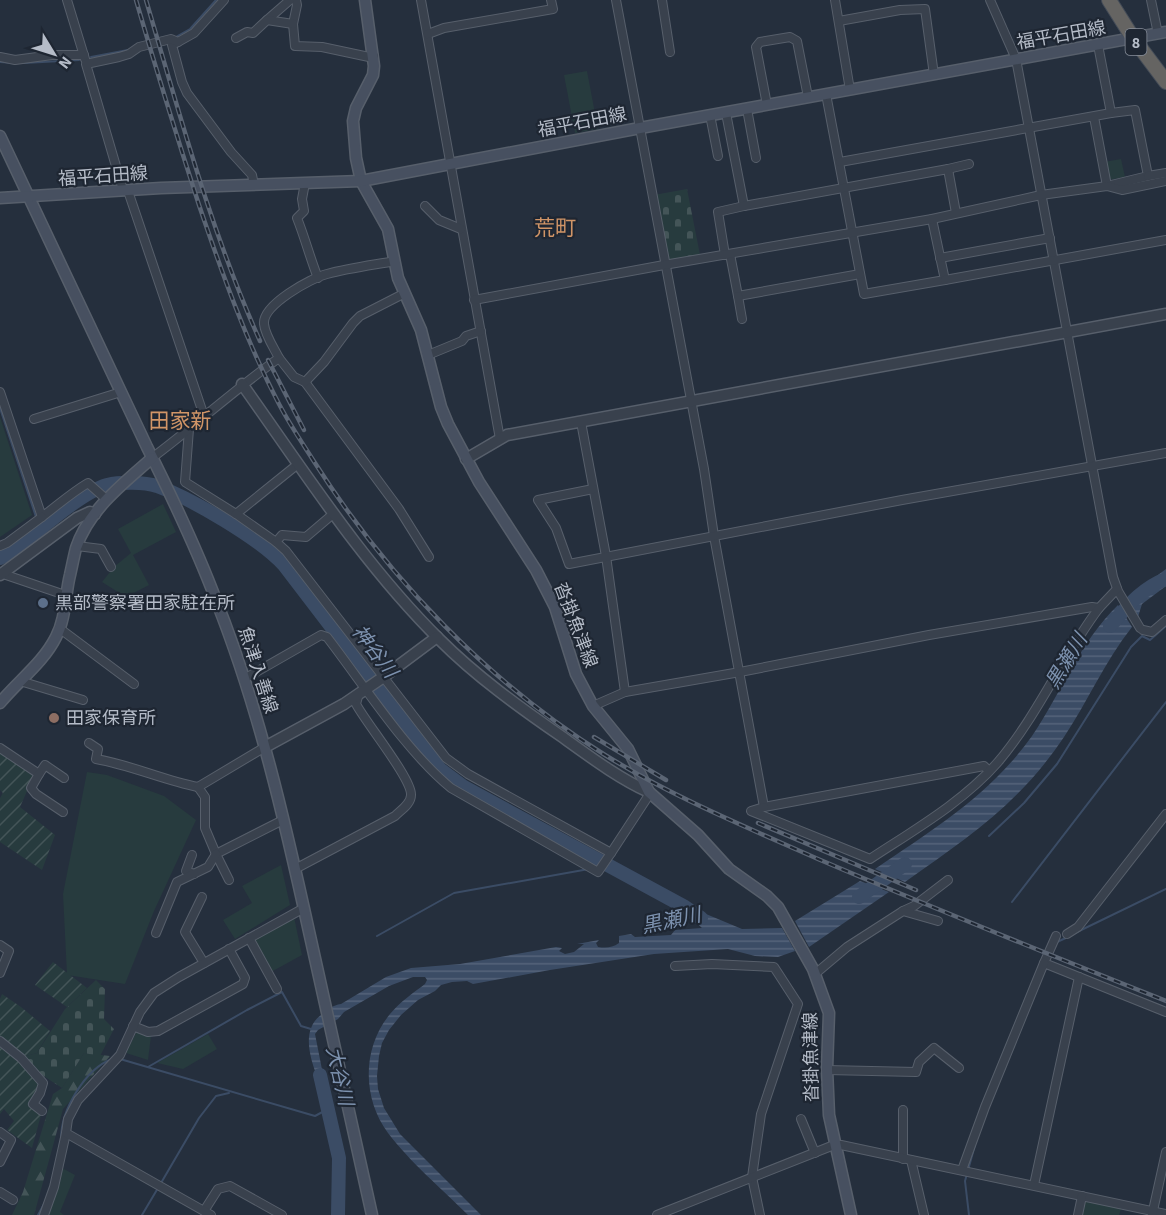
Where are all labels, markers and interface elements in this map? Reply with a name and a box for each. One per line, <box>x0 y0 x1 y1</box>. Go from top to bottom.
street label: 福平石田線 <box>1015 15 1108 56</box>
north arrow <box>24 24 84 84</box>
road number: 8 <box>1126 29 1146 55</box>
text: N <box>53 52 77 74</box>
street label: 福平石田線 <box>536 102 629 143</box>
street label: 福平石田線 <box>57 161 149 192</box>
district label: 荒町 <box>534 213 576 243</box>
district label: 田家新 <box>149 406 212 436</box>
street label: 沓掛魚津線 <box>548 579 603 672</box>
place label: 黒部警察署田家駐在所 <box>55 591 235 616</box>
marker: 黒部警察署田家駐在所 <box>36 596 50 610</box>
water label: 神谷川 <box>345 619 405 686</box>
street label: 魚津入善線 <box>232 623 283 717</box>
water label: 黒瀬川 <box>1039 627 1095 694</box>
place label: 田家保育所 <box>66 706 156 731</box>
marker: 田家保育所 <box>47 711 61 725</box>
water label: 黒瀬川 <box>639 901 705 941</box>
street label: 沓掛魚津線 <box>798 1012 825 1102</box>
water label: 大谷川 <box>319 1044 360 1111</box>

